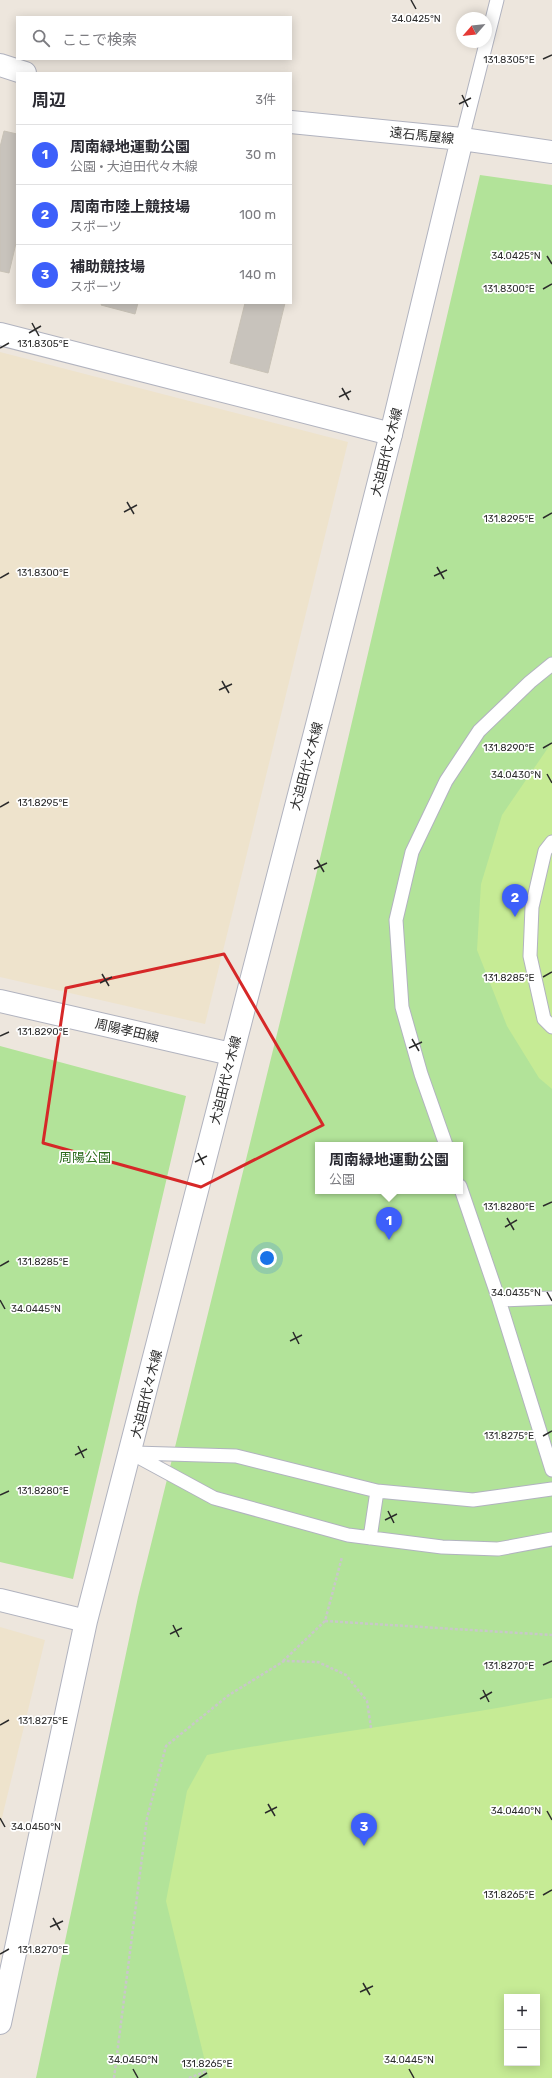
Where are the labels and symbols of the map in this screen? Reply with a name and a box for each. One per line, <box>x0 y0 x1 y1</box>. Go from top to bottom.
north arrow <box>456 12 492 48</box>
text: 34.0425°N <box>391 13 441 25</box>
text: 131.8305°E <box>483 54 535 66</box>
street label: 遠石馬屋線 <box>389 125 455 146</box>
text: 34.0425°N <box>491 250 541 262</box>
text: 131.8300°E <box>483 283 535 295</box>
text: 131.8305°E <box>17 338 69 350</box>
street label: 大迫田代々木線 <box>368 406 405 498</box>
text: 131.8295°E <box>484 513 534 525</box>
text: 131.8300°E <box>17 567 69 579</box>
street label: 大迫田代々木線 <box>287 720 326 812</box>
text: 131.8290°E <box>483 742 535 754</box>
text: 34.0430°N <box>491 769 541 781</box>
text: 131.8295°E <box>18 797 68 809</box>
pin: 2 <box>502 884 528 917</box>
text: 131.8285°E <box>483 972 535 984</box>
street label: 周陽孝田線 <box>94 1016 160 1045</box>
text: 131.8290°E <box>17 1026 69 1038</box>
street label: 大迫田代々木線 <box>207 1034 244 1126</box>
park label: 周陽公園 <box>59 1150 111 1165</box>
text: 131.8280°E <box>483 1201 535 1213</box>
pin: 1 <box>376 1207 402 1240</box>
your location <box>257 1248 277 1268</box>
text: 131.8285°E <box>17 1256 69 1268</box>
text: 34.0435°N <box>491 1287 541 1299</box>
text: 34.0445°N <box>11 1303 61 1315</box>
street label: 大迫田代々木線 <box>128 1348 165 1440</box>
text: 131.8275°E <box>484 1430 534 1442</box>
text: 131.8280°E <box>17 1485 69 1497</box>
text: 131.8270°E <box>484 1660 534 1672</box>
text: 131.8275°E <box>18 1715 68 1727</box>
text: 34.0440°N <box>491 1805 541 1817</box>
pin: 3 <box>351 1813 377 1846</box>
text: 34.0450°N <box>11 1821 61 1833</box>
text: 131.8265°E <box>484 1889 534 1901</box>
text: 131.8270°E <box>18 1944 68 1956</box>
text: 34.0450°N <box>108 2054 158 2066</box>
text: 34.0445°N <box>384 2054 434 2066</box>
text: 131.8265°E <box>182 2058 232 2070</box>

